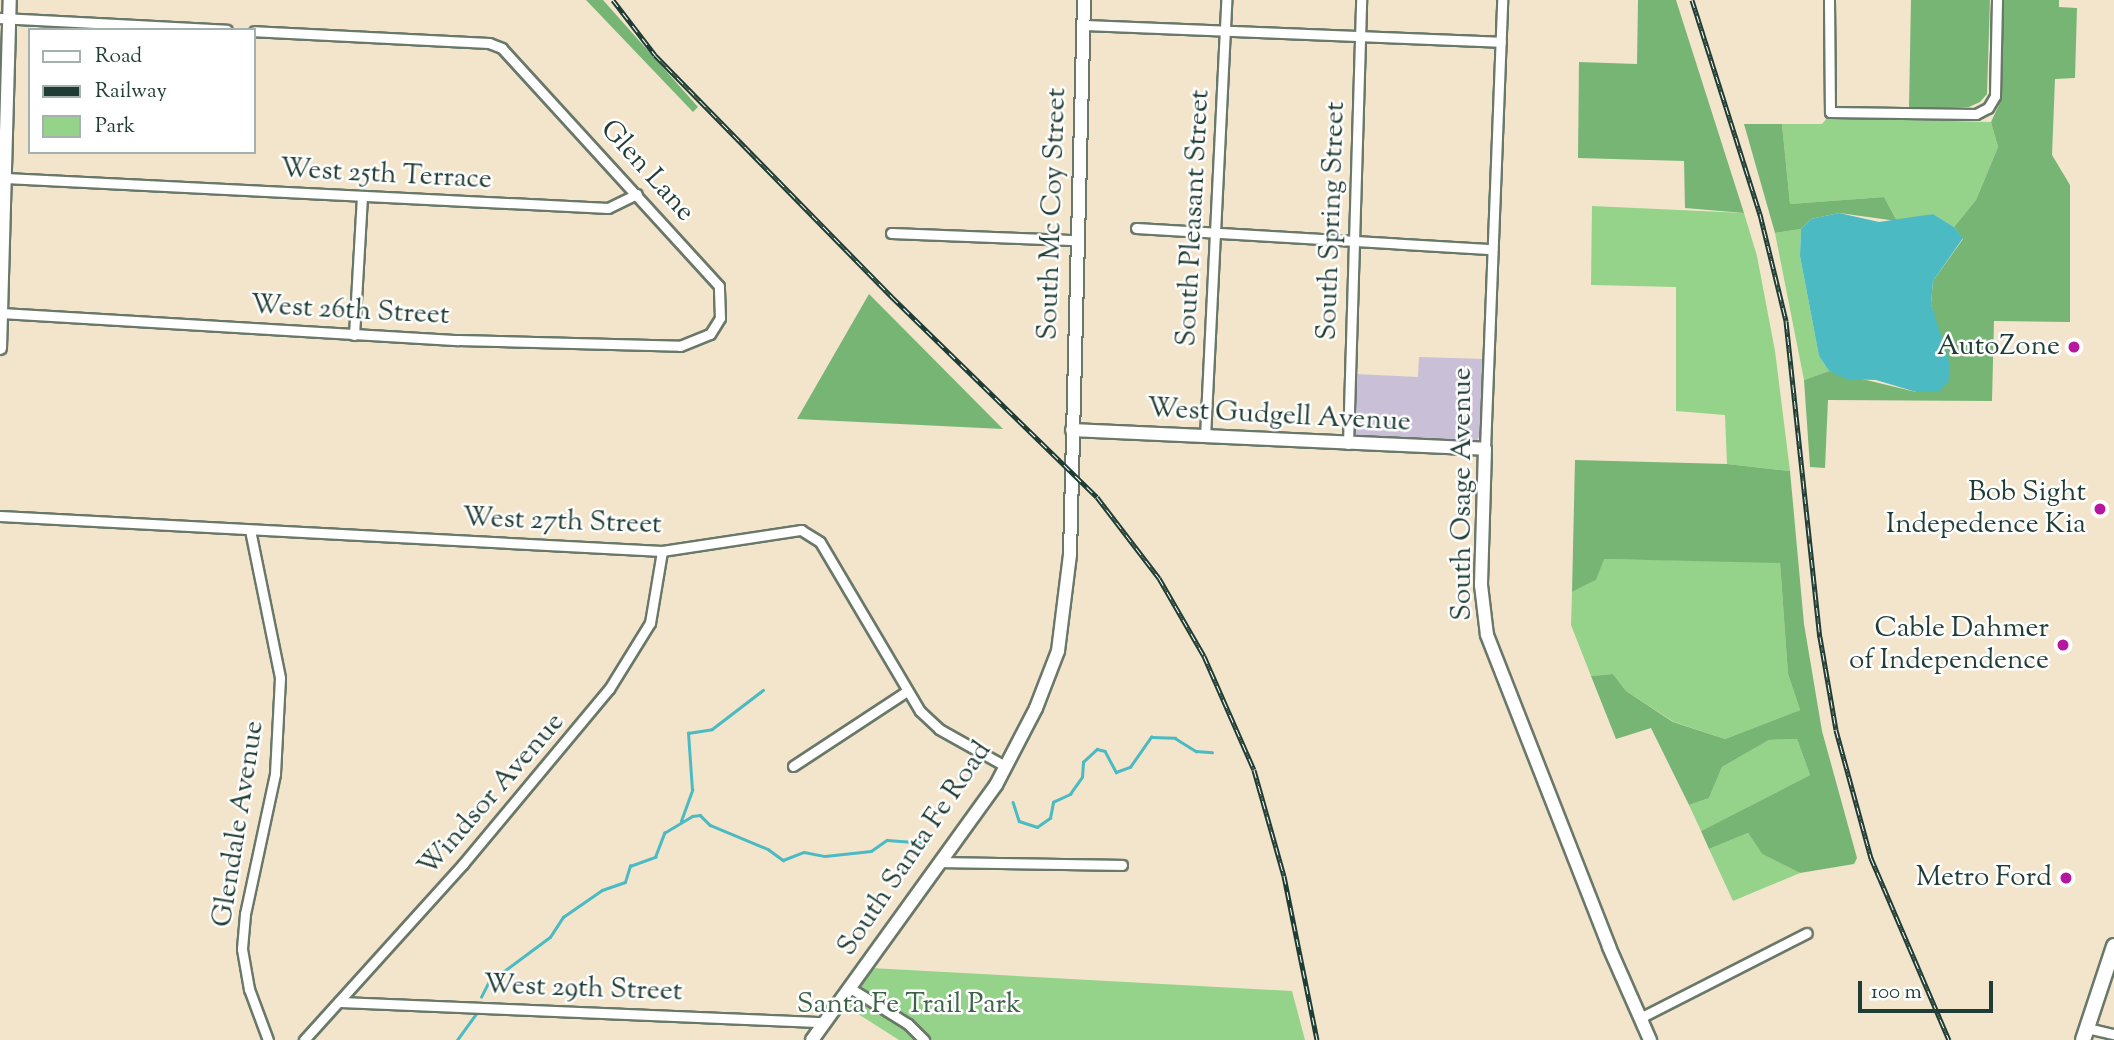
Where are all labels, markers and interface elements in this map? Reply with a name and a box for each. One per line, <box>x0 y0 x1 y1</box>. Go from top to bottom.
legend <box>28 28 256 154</box>
text: Road <box>95 42 142 72</box>
text: Railway <box>95 77 167 107</box>
street label: South Mc Coy Street <box>1032 87 1074 341</box>
street label: South Pleasant Street <box>1170 89 1218 347</box>
street label: South Spring Street <box>1311 101 1353 341</box>
text: Park <box>95 112 135 142</box>
street label: Glen Lane <box>593 113 701 229</box>
street label: West 25th Terrace <box>279 153 493 197</box>
street label: West 26th Street <box>250 289 450 333</box>
place label: AutoZone <box>1937 330 2060 364</box>
marker: AutoZone <box>2066 339 2082 355</box>
street label: South Osage Avenue <box>1446 367 1480 621</box>
street label: West Gudgell Avenue <box>1146 392 1412 440</box>
place label: Bob Sight Indepedence Kia <box>1886 476 2086 542</box>
marker: Bob Sight Indepedence Kia <box>2092 501 2108 517</box>
street label: West 27th Street <box>462 502 662 542</box>
place label: Cable Dahmer of Independence <box>1849 612 2049 678</box>
marker: Cable Dahmer of Independence <box>2055 637 2071 653</box>
street label: Windsor Avenue <box>412 706 572 884</box>
street label: Glendale Avenue <box>206 718 272 930</box>
street label: South Santa Fe Road <box>831 735 999 963</box>
place label: Metro Ford <box>1916 861 2052 895</box>
marker: Metro Ford <box>2058 870 2074 886</box>
scale bar <box>1862 967 1997 1011</box>
street label: West 29th Street <box>483 969 683 1009</box>
text: 100 m <box>1871 978 1922 1008</box>
park label: Santa Fe Trail Park <box>797 988 1021 1022</box>

